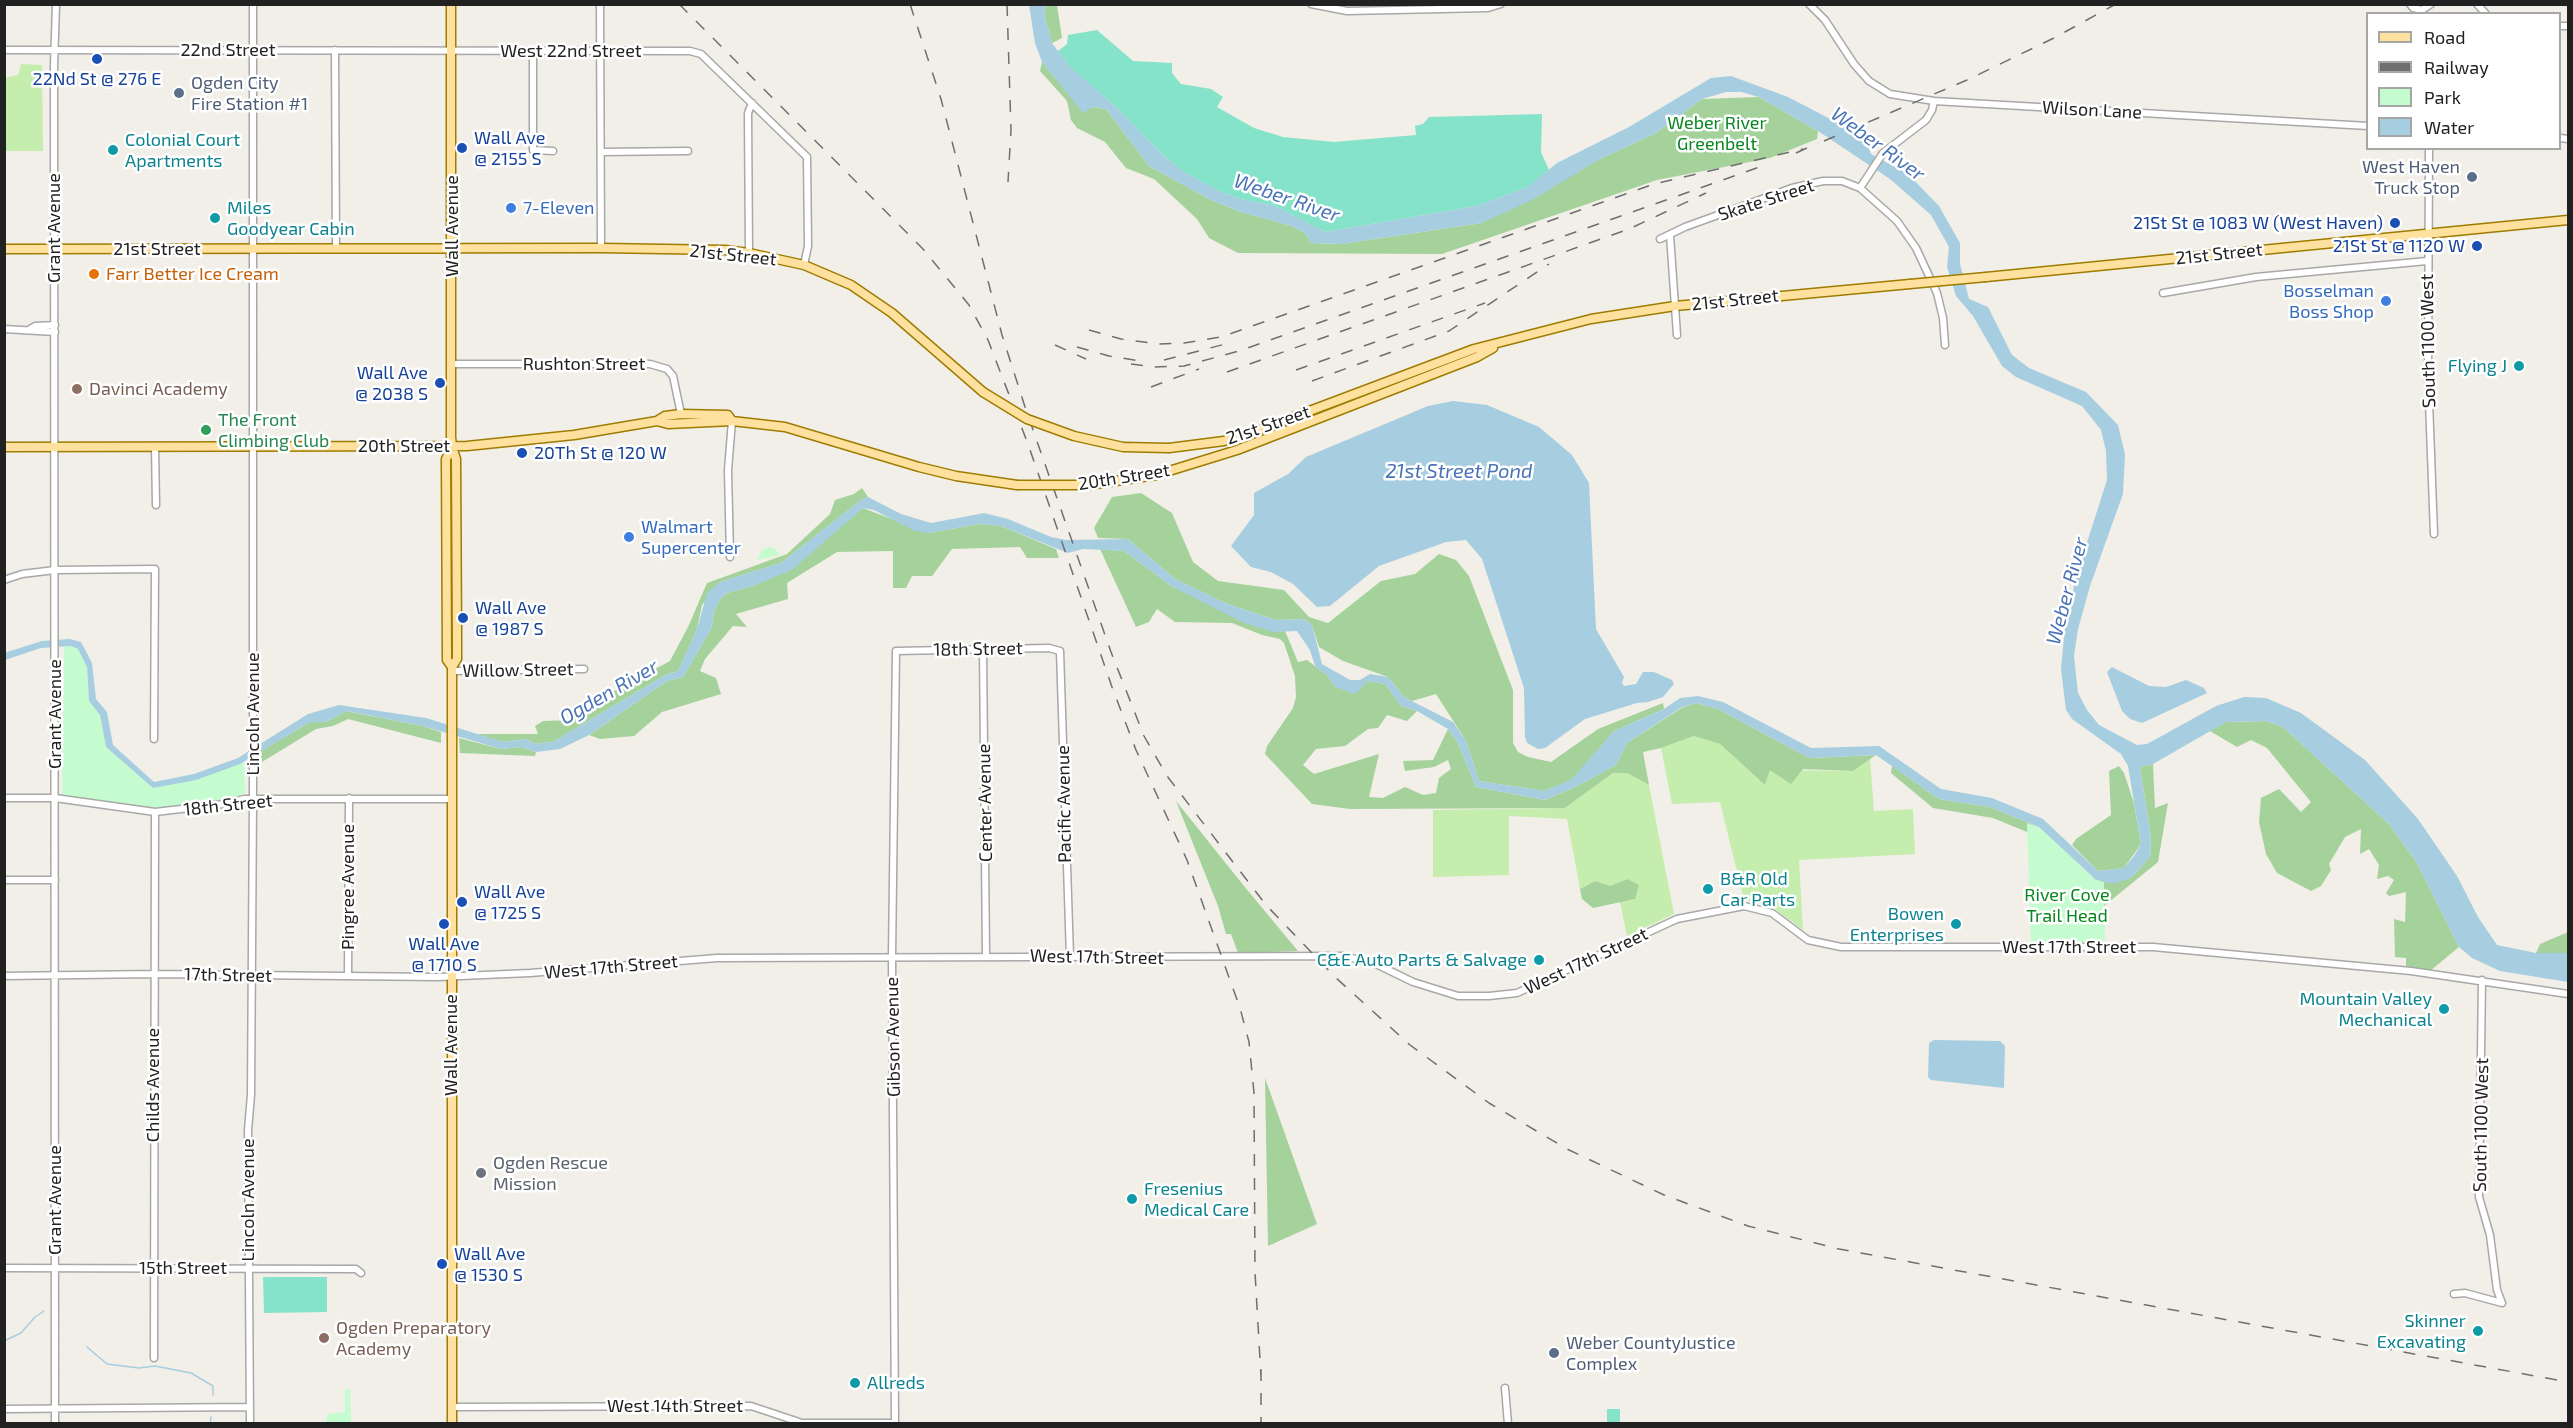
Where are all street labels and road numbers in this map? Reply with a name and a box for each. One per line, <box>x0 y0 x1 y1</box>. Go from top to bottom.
street label: 22nd Street <box>180 39 276 61</box>
street label: West 22nd Street <box>500 40 642 62</box>
street label: Wilson Lane <box>2042 97 2142 123</box>
street label: Grant Avenue <box>43 173 65 283</box>
street label: Skate Street <box>1715 174 1817 226</box>
street label: Wall Avenue <box>441 175 463 277</box>
street label: 21st Street <box>113 238 201 260</box>
street label: 21st Street <box>2174 239 2264 269</box>
street label: 21st Street <box>688 240 778 270</box>
street label: South 1100 West <box>2416 274 2440 408</box>
street label: 21st Street <box>1690 285 1780 315</box>
street label: Rushton Street <box>523 353 645 375</box>
street label: 21st Street <box>1223 401 1313 449</box>
street label: 20th Street <box>358 435 450 457</box>
street label: 20th Street <box>1077 459 1171 495</box>
street label: 18th Street <box>933 637 1023 661</box>
street label: Lincoln Avenue <box>242 652 264 776</box>
street label: Willow Street <box>462 658 574 682</box>
street label: Grant Avenue <box>44 659 66 769</box>
street label: Center Avenue <box>973 744 997 862</box>
street label: Pacific Avenue <box>1052 745 1076 863</box>
street label: 18th Street <box>182 790 274 820</box>
street label: Pingree Avenue <box>337 824 359 950</box>
street label: West 17th Street <box>1521 923 1651 999</box>
street label: West 17th Street <box>2002 936 2136 958</box>
street label: West 17th Street <box>1030 945 1164 969</box>
street label: West 17th Street <box>543 950 679 984</box>
street label: 17th Street <box>184 963 272 987</box>
street label: Gibson Avenue <box>881 977 905 1097</box>
street label: Wall Avenue <box>440 994 462 1096</box>
street label: Childs Avenue <box>142 1028 164 1142</box>
street label: South 1100 West <box>2469 1058 2493 1192</box>
street label: Lincoln Avenue <box>237 1138 259 1262</box>
street label: Grant Avenue <box>44 1145 66 1255</box>
street label: 15th Street <box>139 1257 227 1279</box>
street label: West 14th Street <box>607 1395 743 1417</box>

